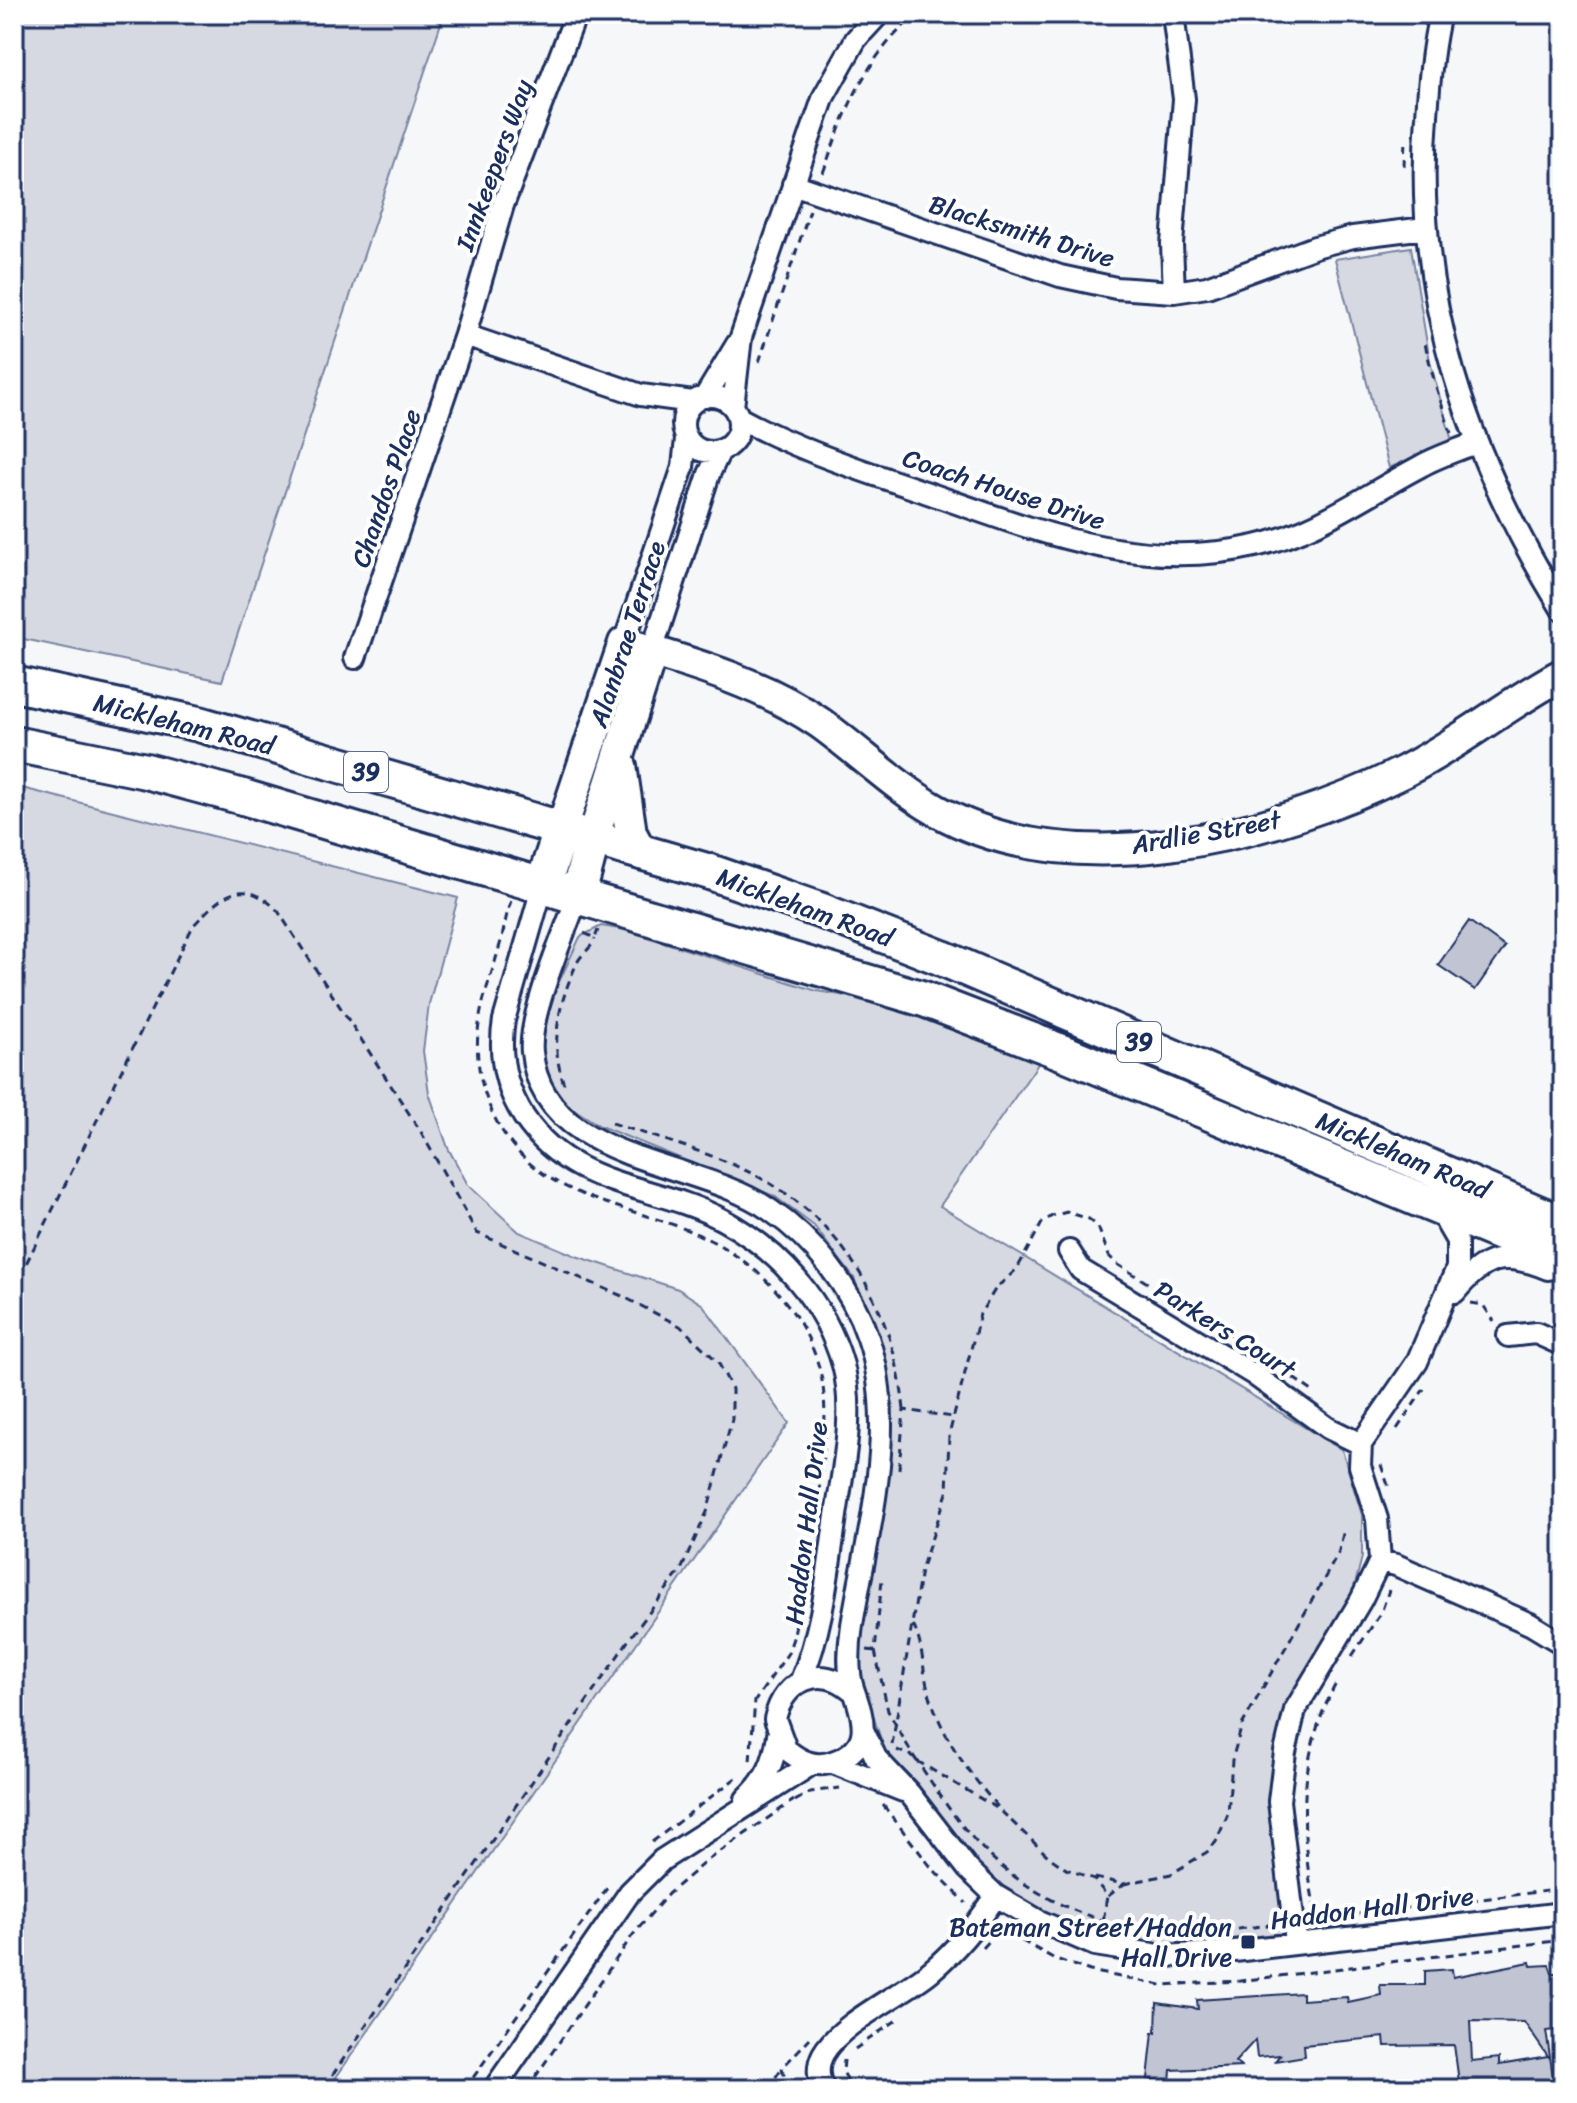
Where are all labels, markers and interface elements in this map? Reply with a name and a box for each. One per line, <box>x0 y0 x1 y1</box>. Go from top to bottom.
street label: Innkeepers Way <box>441 72 547 258</box>
street label: Blacksmith Drive <box>923 181 1121 281</box>
street label: Chandos Place <box>337 402 435 574</box>
street label: Coach House Drive <box>897 435 1111 543</box>
street label: Alanbrae Terrace <box>575 534 679 734</box>
street label: Mickleham Road <box>89 679 282 769</box>
road number: 39 <box>344 752 388 792</box>
street label: Ardlie Street <box>1127 796 1286 868</box>
street label: Mickleham Road <box>710 854 902 961</box>
road number: 39 <box>1117 1022 1161 1062</box>
street label: Mickleham Road <box>1309 1098 1499 1213</box>
street label: Parkers Court <box>1145 1267 1306 1392</box>
street label: Haddon Hall Drive <box>771 1419 841 1627</box>
street label: Haddon Hall Drive <box>1268 1873 1476 1943</box>
place label: Bateman Street/Haddon Hall Drive <box>949 1904 1232 1980</box>
marker: Bateman Street/Haddon Hall Drive <box>1239 1933 1257 1951</box>

